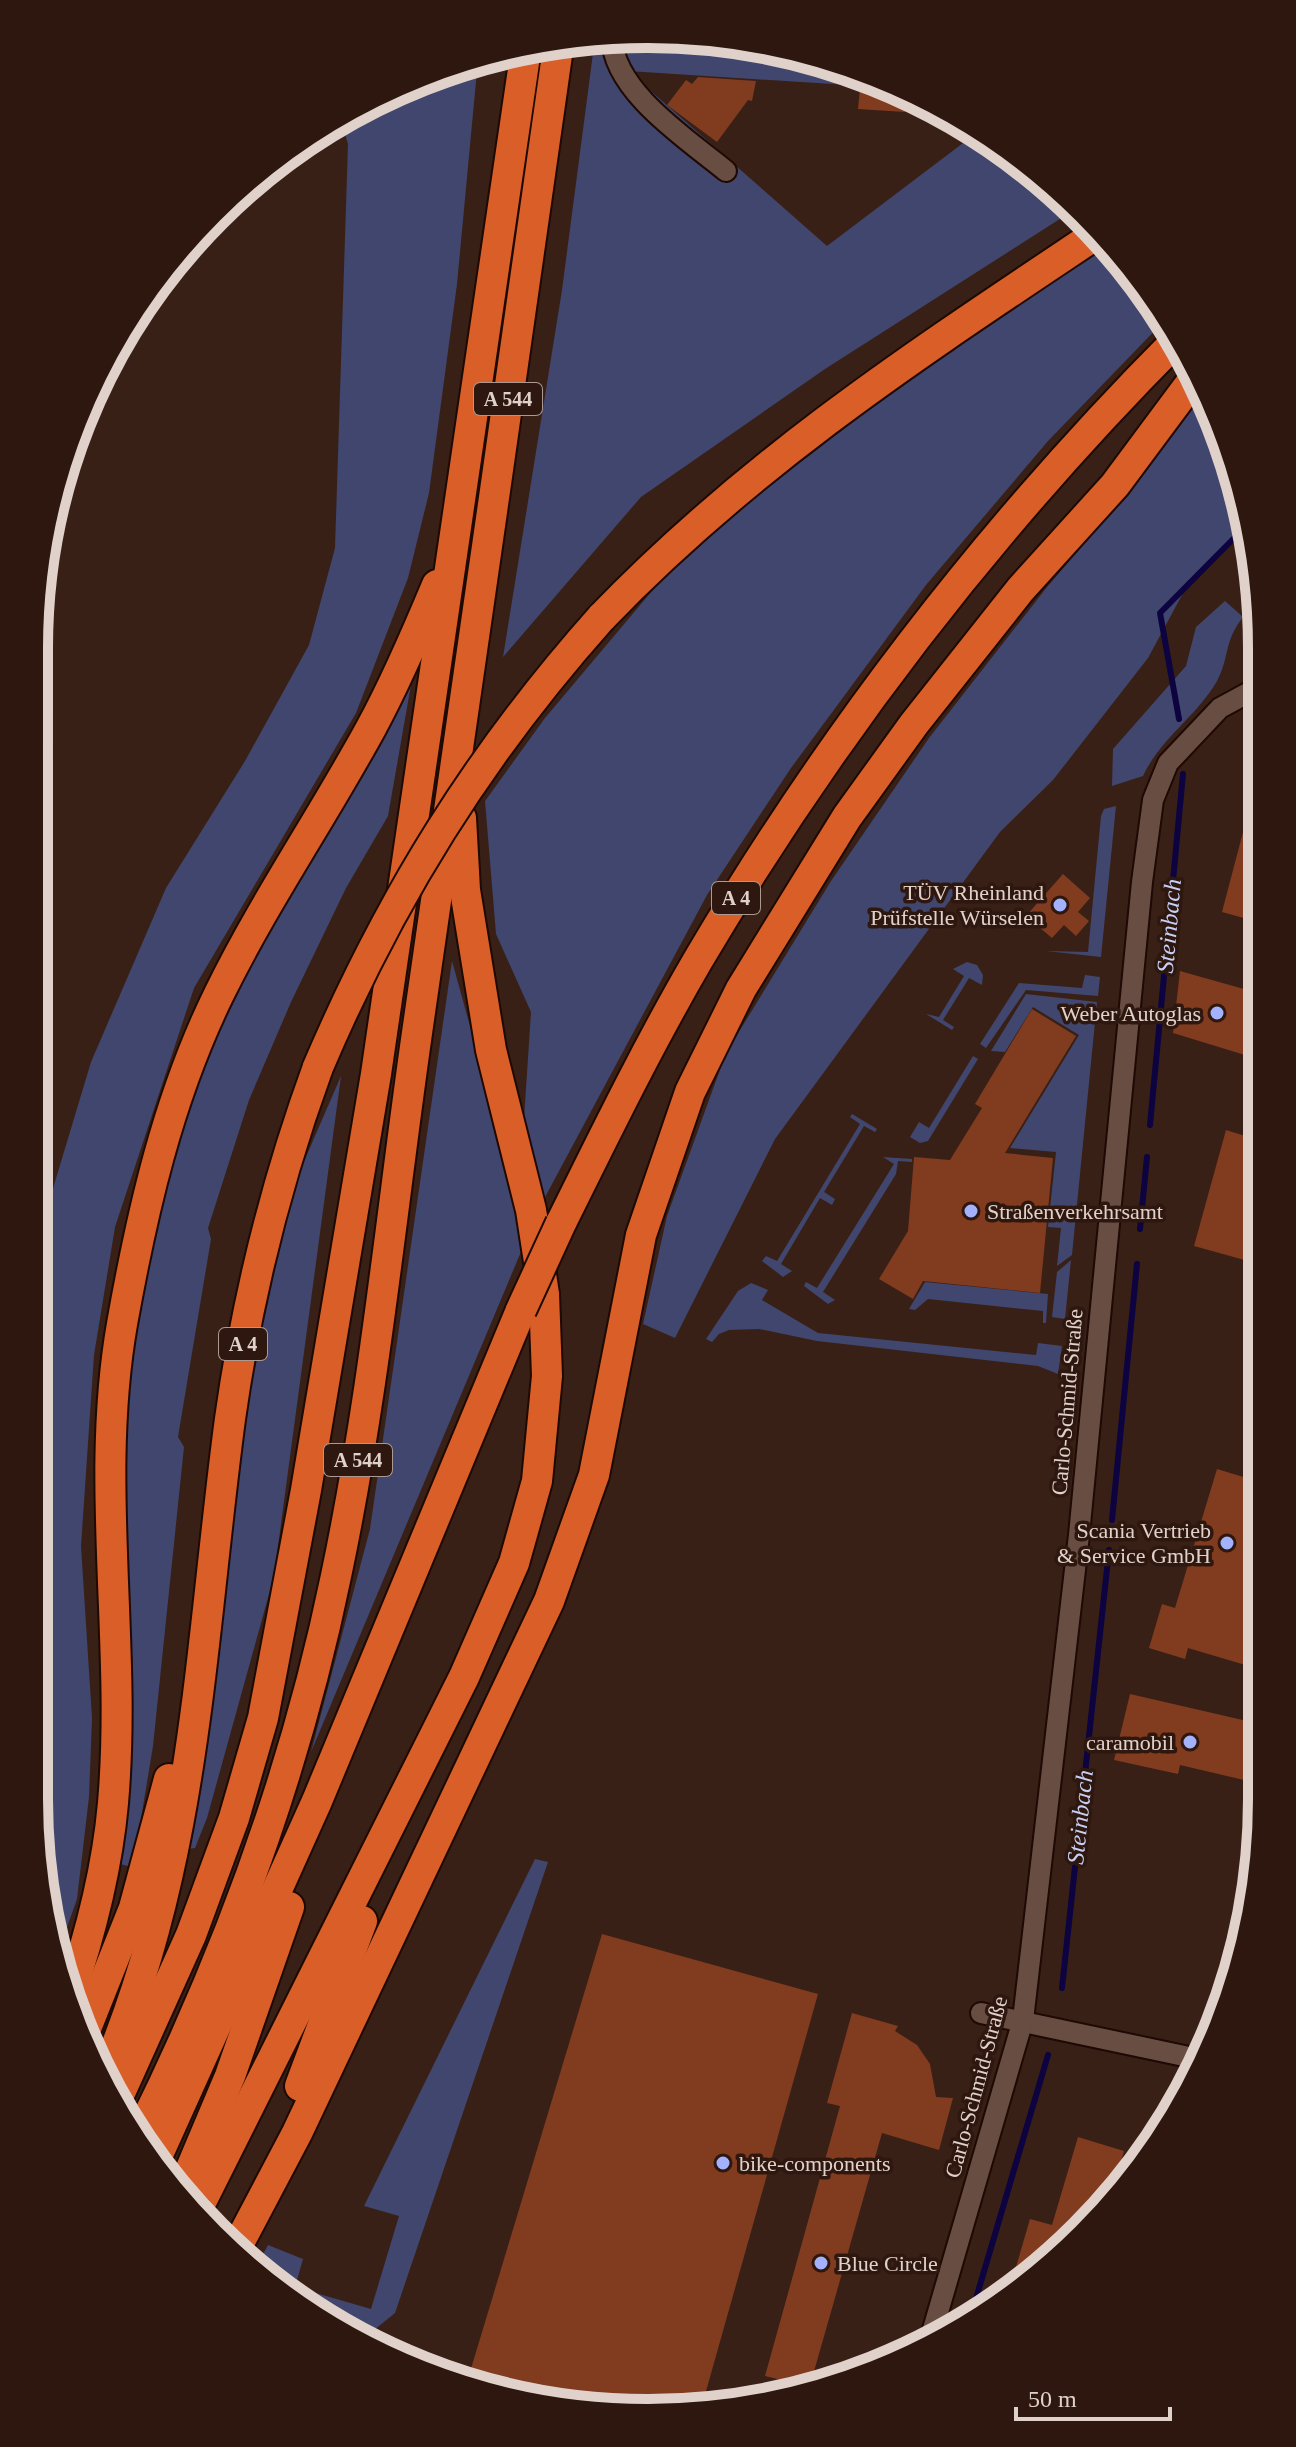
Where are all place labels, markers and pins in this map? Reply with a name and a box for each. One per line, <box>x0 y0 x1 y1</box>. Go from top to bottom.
place label: TÜV Rheinland Prüfstelle Würselen <box>870 880 1044 930</box>
marker: TÜV Rheinland Prüfstelle Würselen <box>1051 896 1069 914</box>
place label: Weber Autoglas <box>1060 1001 1201 1026</box>
marker: Weber Autoglas <box>1208 1004 1226 1022</box>
place label: Straßenverkehrsamt <box>987 1199 1163 1224</box>
marker: Straßenverkehrsamt <box>962 1202 980 1220</box>
place label: Scania Vertrieb & Service GmbH <box>1057 1518 1211 1568</box>
marker: Scania Vertrieb & Service GmbH <box>1218 1534 1236 1552</box>
place label: caramobil <box>1086 1730 1174 1755</box>
marker: caramobil <box>1181 1733 1199 1751</box>
place label: bike-components <box>739 2151 891 2176</box>
marker: bike-components <box>714 2154 732 2172</box>
place label: Blue Circle <box>837 2251 938 2276</box>
marker: Blue Circle <box>812 2254 830 2272</box>

